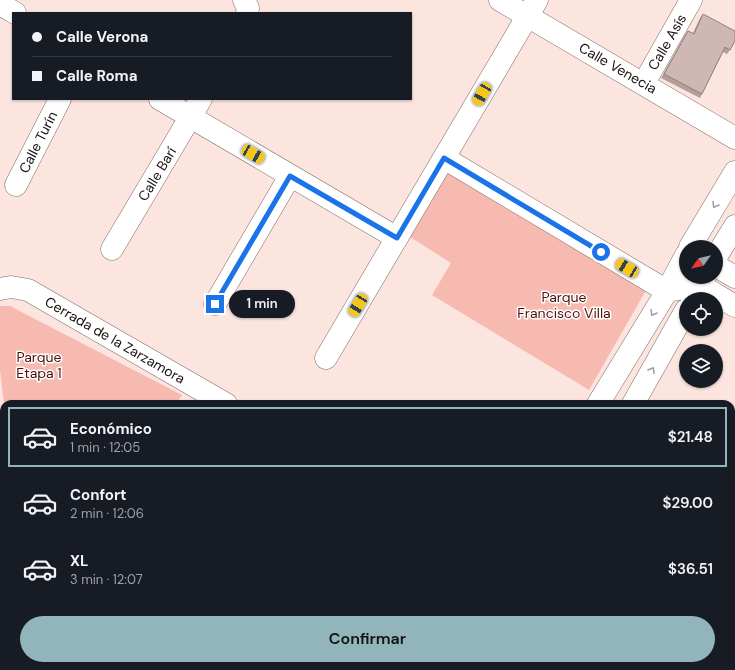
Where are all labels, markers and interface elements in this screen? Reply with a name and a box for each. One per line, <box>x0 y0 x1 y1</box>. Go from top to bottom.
street label: Calle Asís <box>644 11 690 73</box>
text: Calle Verona <box>56 27 148 47</box>
street label: Calle Venecia <box>576 38 660 98</box>
text: Calle Roma <box>56 66 138 86</box>
car <box>471 81 493 107</box>
street label: Calle Turín <box>15 108 61 176</box>
street label: Calle Barí <box>134 143 181 204</box>
car <box>240 143 266 165</box>
one-way arrow <box>712 201 720 208</box>
north arrow <box>679 240 723 284</box>
map controls <box>679 240 723 388</box>
route start <box>592 243 610 261</box>
car <box>614 257 640 279</box>
park label: Parque Francisco Villa <box>517 288 611 322</box>
callout: 1 min <box>229 290 295 318</box>
street label: Cerrada de la Zarzamora <box>42 292 188 388</box>
car <box>347 292 369 318</box>
button: locate <box>679 292 723 336</box>
route end <box>206 295 224 313</box>
text: 1 min <box>246 295 278 312</box>
one-way arrow <box>651 309 658 316</box>
button: layers <box>679 344 723 388</box>
park label: Parque Etapa 1 <box>16 348 62 382</box>
one-way arrow <box>647 367 654 374</box>
icon: car <box>22 419 58 455</box>
text: Económico <box>70 419 152 439</box>
text: $21.48 <box>668 427 713 447</box>
text: 1 min · 12:05 <box>70 439 140 456</box>
icon: car <box>22 485 58 521</box>
text: Confort <box>70 485 127 505</box>
text: $29.00 <box>663 493 713 513</box>
text: 2 min · 12:06 <box>70 505 144 522</box>
icon: car <box>22 551 58 587</box>
text: XL <box>70 551 88 571</box>
text: $36.51 <box>668 559 713 579</box>
text: 3 min · 12:07 <box>70 571 143 588</box>
button: Confirmar <box>20 616 715 662</box>

